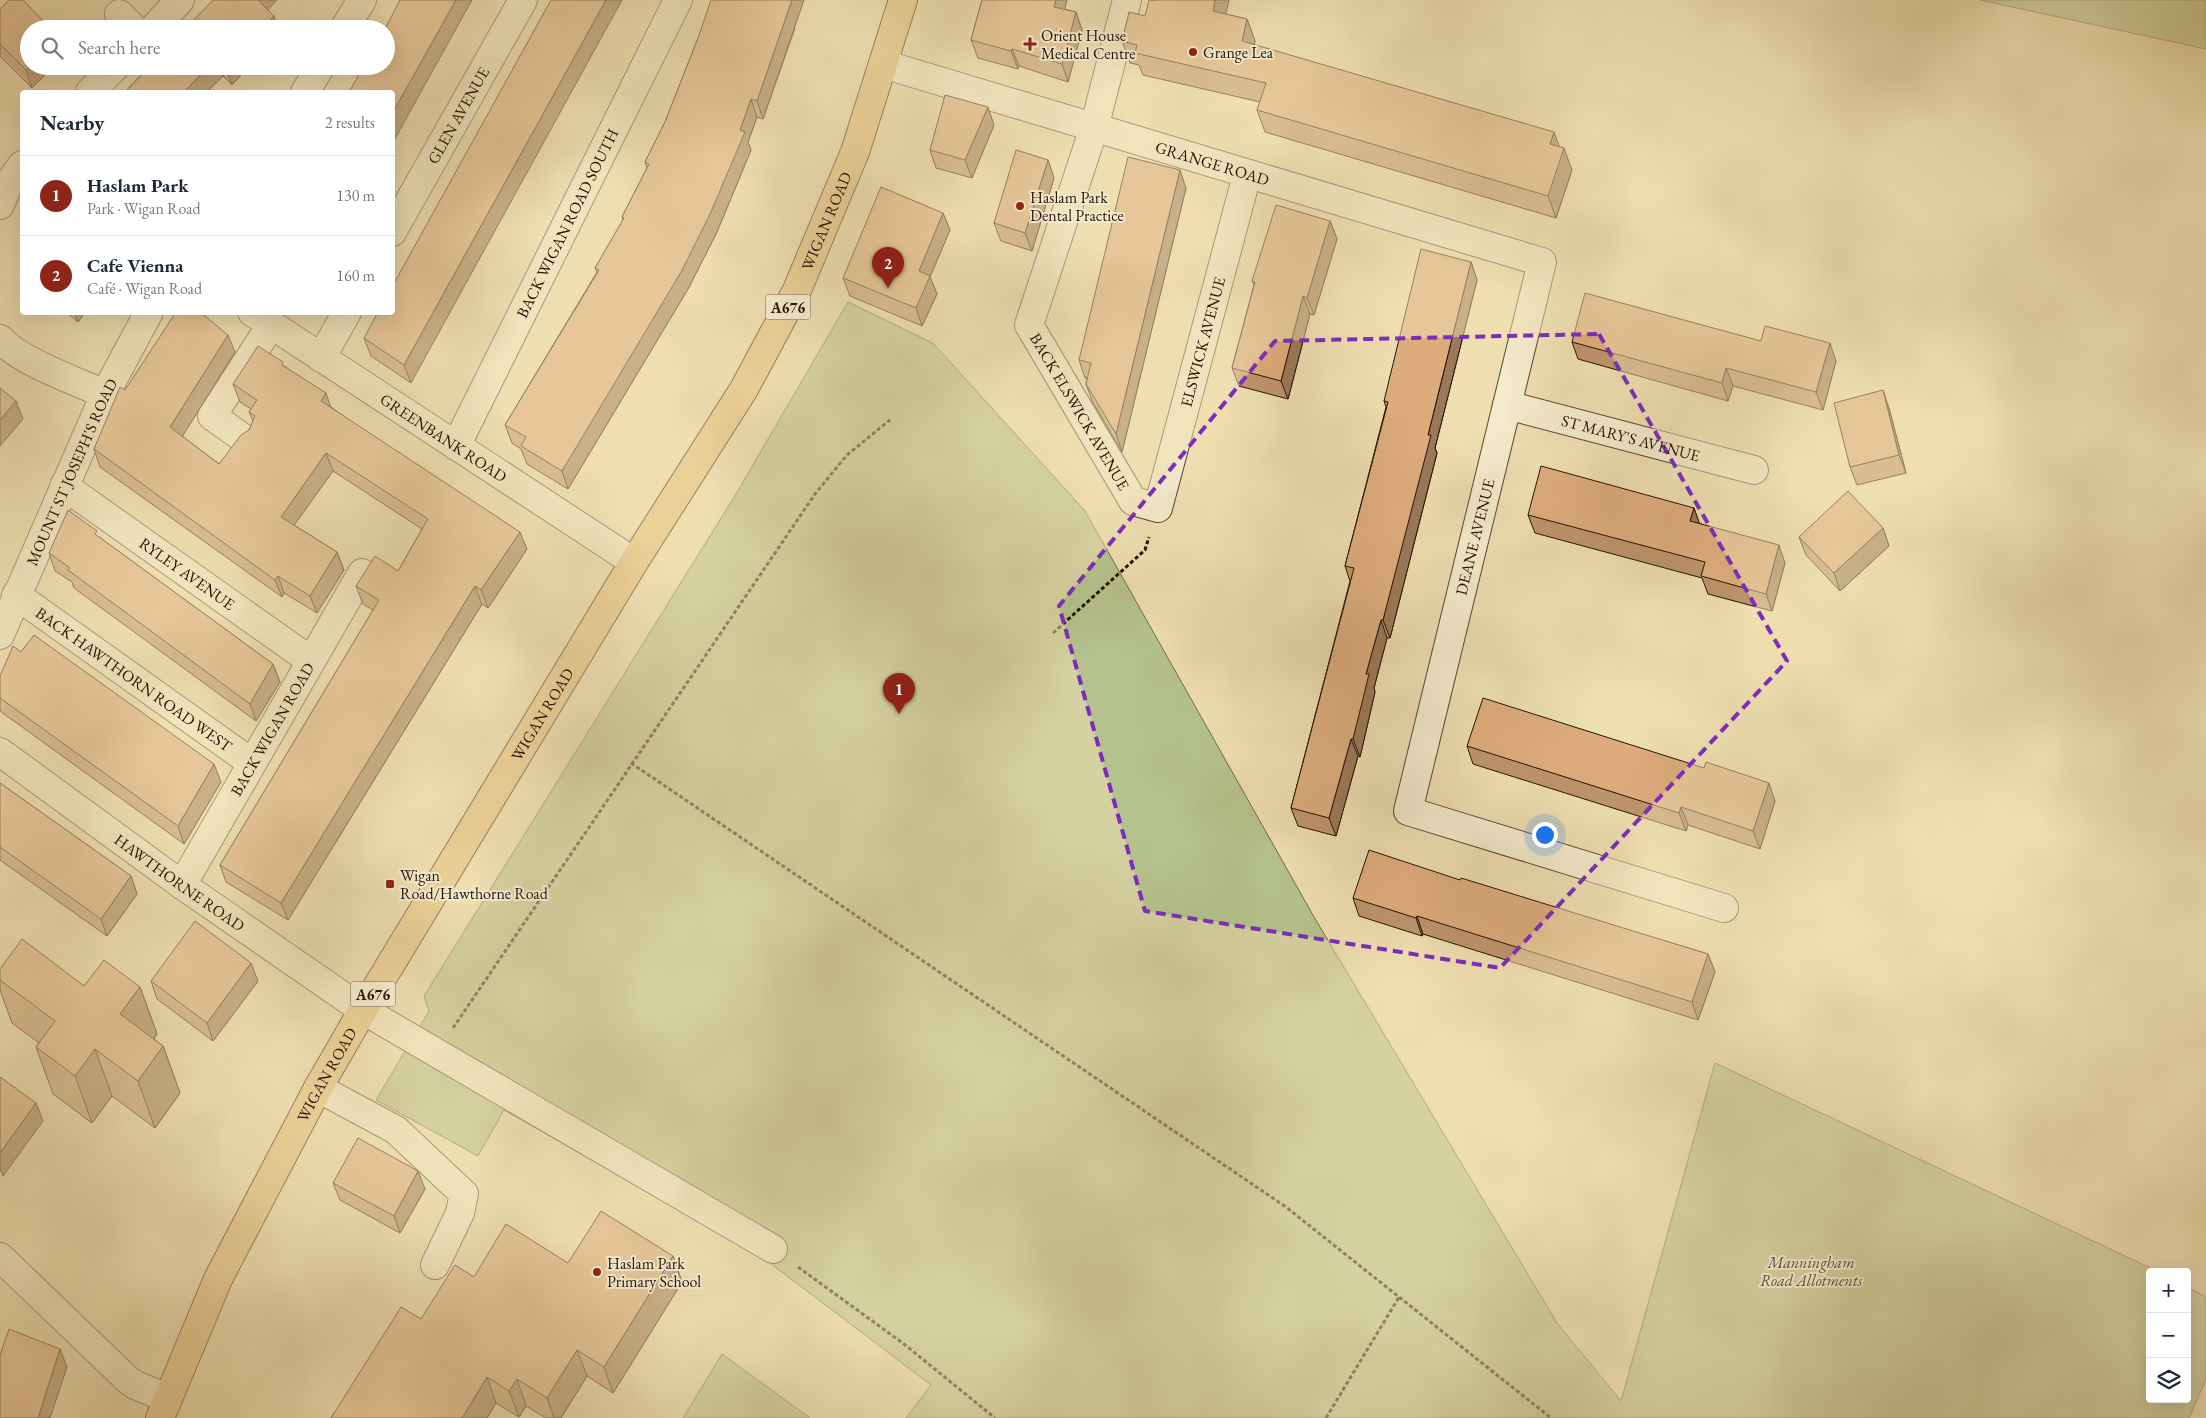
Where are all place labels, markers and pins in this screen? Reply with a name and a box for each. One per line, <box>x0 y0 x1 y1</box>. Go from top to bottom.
place label: Orient House Medical Centre <box>1041 25 1136 64</box>
marker: Orient House Medical Centre <box>1023 37 1037 51</box>
place label: Grange Lea <box>1203 42 1274 63</box>
marker: Grange Lea <box>1187 46 1199 58</box>
place label: Haslam Park Dental Practice <box>1030 187 1124 226</box>
marker: Haslam Park Dental Practice <box>1014 200 1026 212</box>
pin: 2 <box>872 247 904 288</box>
pin: 1 <box>883 673 915 714</box>
place label: Wigan Road/Hawthorne Road <box>400 865 549 904</box>
marker: Wigan Road/Hawthorne Road <box>384 878 396 890</box>
place label: Haslam Park Primary School <box>607 1253 701 1292</box>
marker: Haslam Park Primary School <box>591 1266 603 1278</box>

